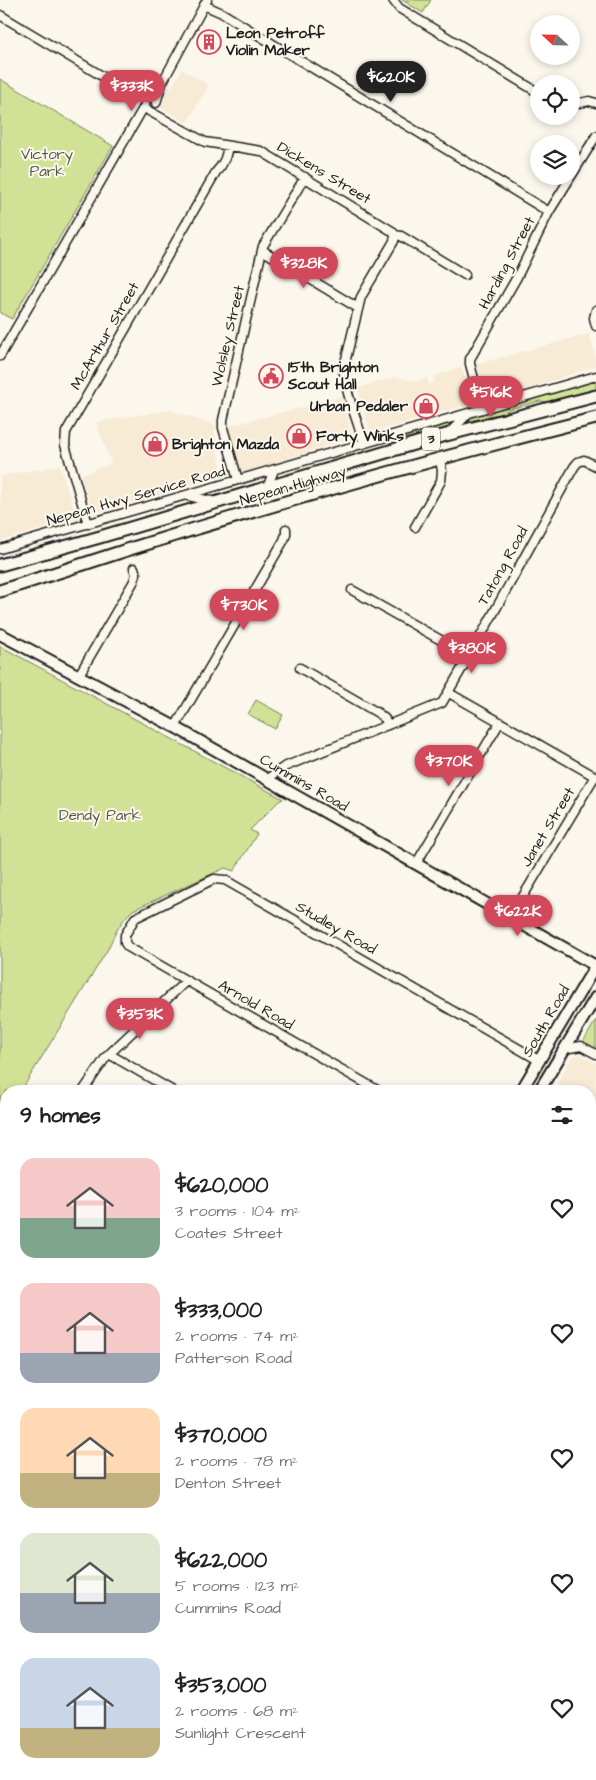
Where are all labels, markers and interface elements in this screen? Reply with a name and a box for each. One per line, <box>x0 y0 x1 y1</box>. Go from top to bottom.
north arrow <box>530 15 580 65</box>
map controls <box>530 15 580 185</box>
place label: Leon Petroff Violin Maker <box>225 23 326 61</box>
building icon: Leon Petroff Violin Maker <box>196 29 222 55</box>
pin: $620K <box>356 61 426 103</box>
text: $620K <box>367 66 415 88</box>
pin: $333K <box>97 70 167 112</box>
text: $333K <box>110 75 154 97</box>
button: locate <box>530 75 580 125</box>
button: layers <box>530 135 580 185</box>
street label: Dickens Street <box>273 137 375 209</box>
park label: Victory Park <box>21 144 73 182</box>
street label: Harding Street <box>474 213 541 314</box>
pin: $328K <box>269 246 339 289</box>
text: $328K <box>281 252 327 274</box>
street label: McArthur Street <box>66 278 144 394</box>
street label: Wolsley Street <box>206 283 251 389</box>
place label: 15th Brighton Scout Hall <box>287 357 379 395</box>
public building icon: 15th Brighton Scout Hall <box>258 363 284 389</box>
pin: $516K <box>456 376 526 418</box>
text: $516K <box>470 381 512 403</box>
shop icon: Urban Pedaler <box>413 393 439 419</box>
place label: Urban Pedaler <box>310 396 409 417</box>
shop icon: Forty Winks <box>286 423 312 449</box>
place label: Forty Winks <box>316 426 404 448</box>
road number: 3 <box>422 428 440 450</box>
shop icon: Brighton Mazda <box>142 431 168 457</box>
place label: Brighton Mazda <box>172 434 280 457</box>
street label: Nepean Hwy Service Road <box>44 460 228 533</box>
street label: Nepean Highway <box>237 461 349 512</box>
street label: Tatong Road <box>473 523 534 610</box>
pin: $730K <box>209 588 279 631</box>
text: $730K <box>221 594 267 616</box>
pin: $380K <box>437 632 507 674</box>
text: $380K <box>448 637 496 659</box>
pin: $370K <box>414 744 484 787</box>
street label: Cummins Road <box>256 749 353 817</box>
text: $370K <box>426 750 472 772</box>
street label: Janet Street <box>516 783 580 871</box>
park label: Dendy Park <box>59 805 141 827</box>
pin: $622K <box>483 894 553 937</box>
street label: Studley Road <box>291 896 381 961</box>
text: $622K <box>495 900 541 922</box>
street label: Arnold Road <box>214 975 298 1035</box>
street label: South Road <box>517 981 575 1061</box>
pin: $353K <box>105 998 175 1040</box>
text: $353K <box>117 1003 163 1025</box>
text: 9 homes <box>20 1101 101 1130</box>
icon: filters <box>548 1101 576 1129</box>
text: $620,000 <box>175 1171 269 1200</box>
icon: home <box>60 1178 120 1238</box>
icon: heart <box>548 1194 576 1222</box>
text: 3 rooms · 104 m² <box>175 1200 300 1222</box>
text: Coates Street <box>175 1222 282 1244</box>
text: $333,000 <box>175 1296 262 1325</box>
icon: home <box>60 1303 120 1363</box>
icon: heart <box>548 1319 576 1347</box>
text: 2 rooms · 74 m² <box>175 1325 299 1347</box>
text: Patterson Road <box>175 1347 292 1369</box>
text: $370,000 <box>175 1421 267 1450</box>
icon: home <box>60 1428 120 1488</box>
icon: heart <box>548 1444 576 1472</box>
text: 2 rooms · 78 m² <box>175 1450 298 1472</box>
text: Denton Street <box>175 1472 281 1494</box>
text: $622,000 <box>175 1546 267 1575</box>
icon: home <box>60 1553 120 1613</box>
icon: heart <box>548 1569 576 1597</box>
text: 5 rooms · 123 m² <box>175 1575 299 1597</box>
text: Cummins Road <box>175 1597 281 1619</box>
text: $353,000 <box>175 1671 266 1700</box>
icon: home <box>60 1678 120 1738</box>
icon: heart <box>548 1694 576 1722</box>
text: 2 rooms · 68 m² <box>175 1700 298 1722</box>
text: Sunlight Crescent <box>175 1722 305 1744</box>

